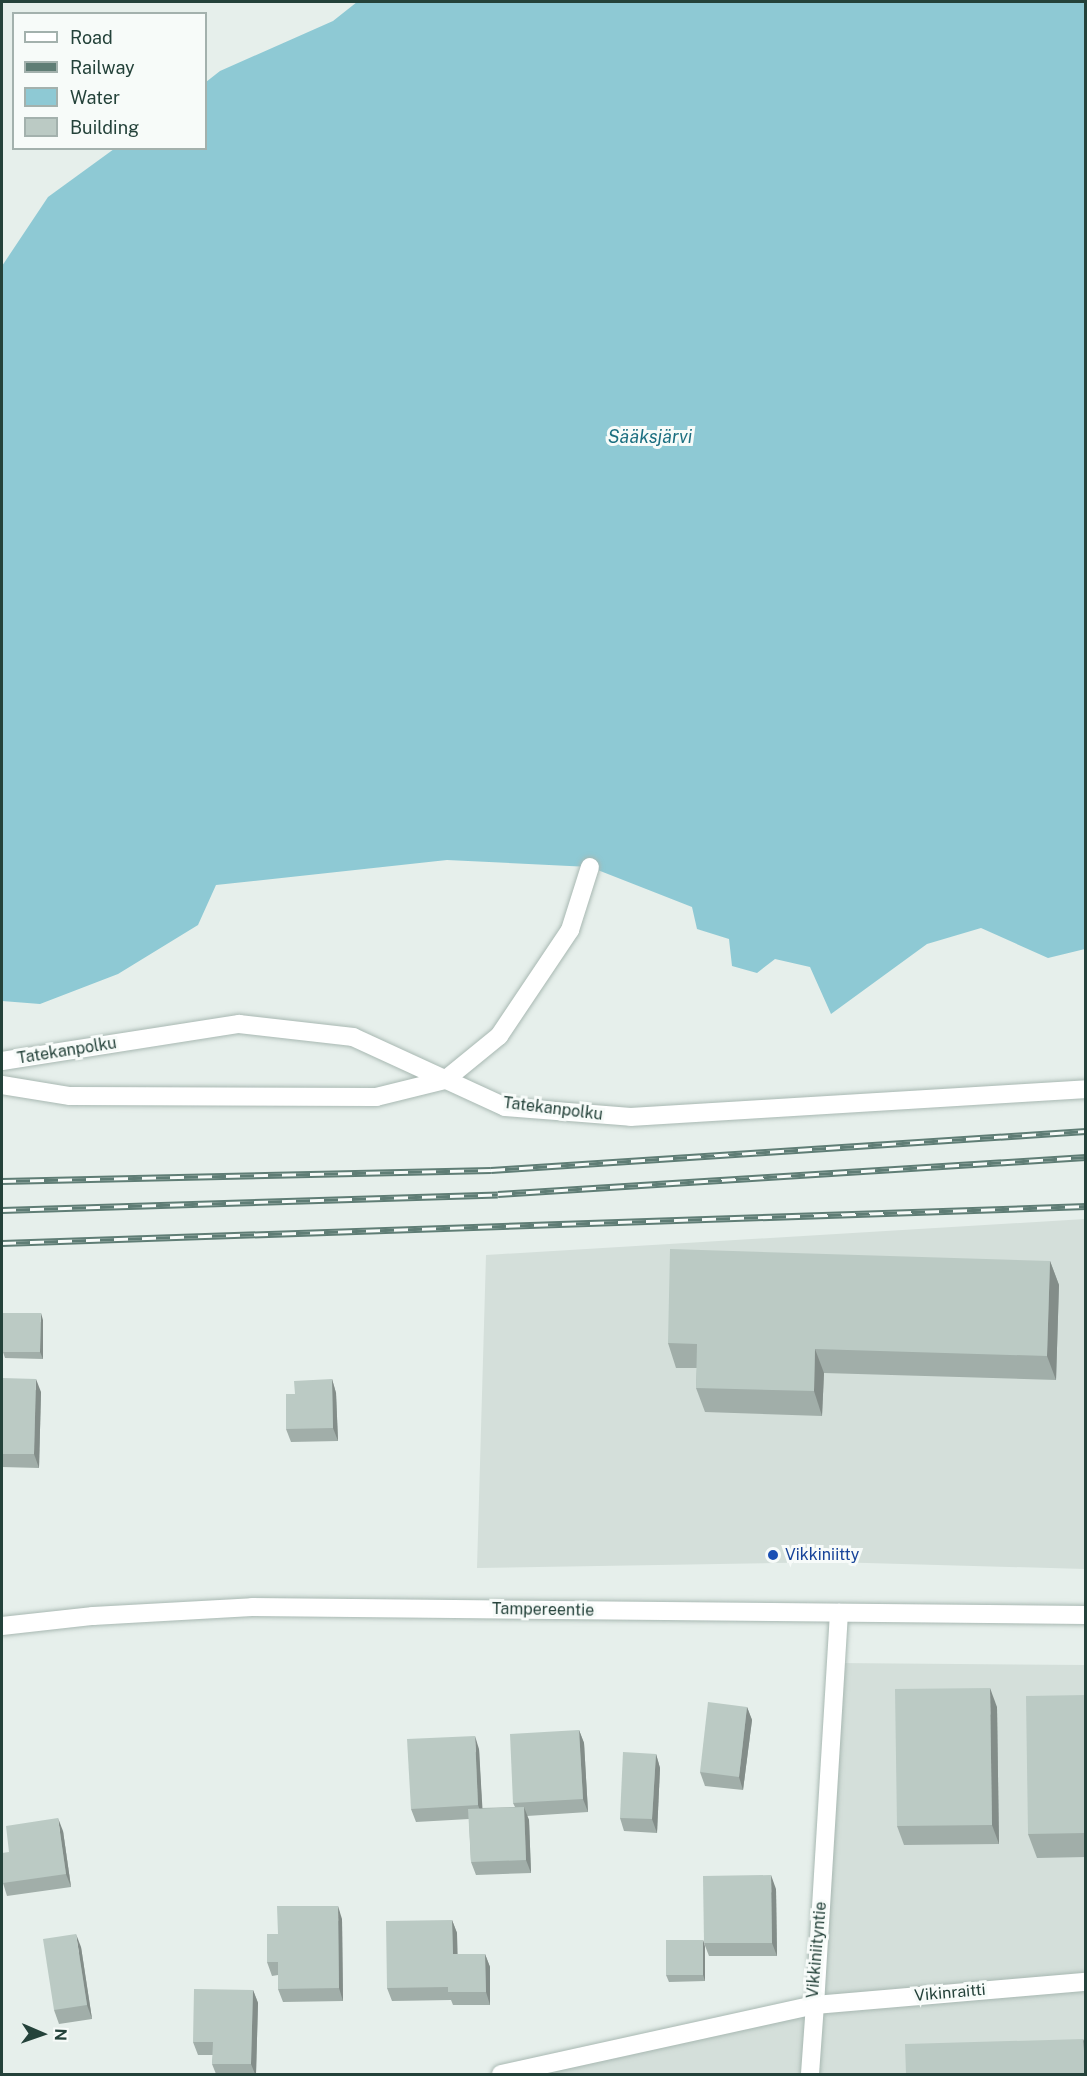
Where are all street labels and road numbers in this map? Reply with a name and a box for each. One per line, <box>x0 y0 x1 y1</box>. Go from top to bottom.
street label: Tatekanpolku <box>16 1034 118 1068</box>
street label: Tatekanpolku <box>502 1093 604 1125</box>
street label: Tampereentie <box>492 1600 594 1620</box>
street label: Vikkiniityntie <box>803 1901 831 1999</box>
street label: Vikinraitti <box>914 1980 986 2006</box>

